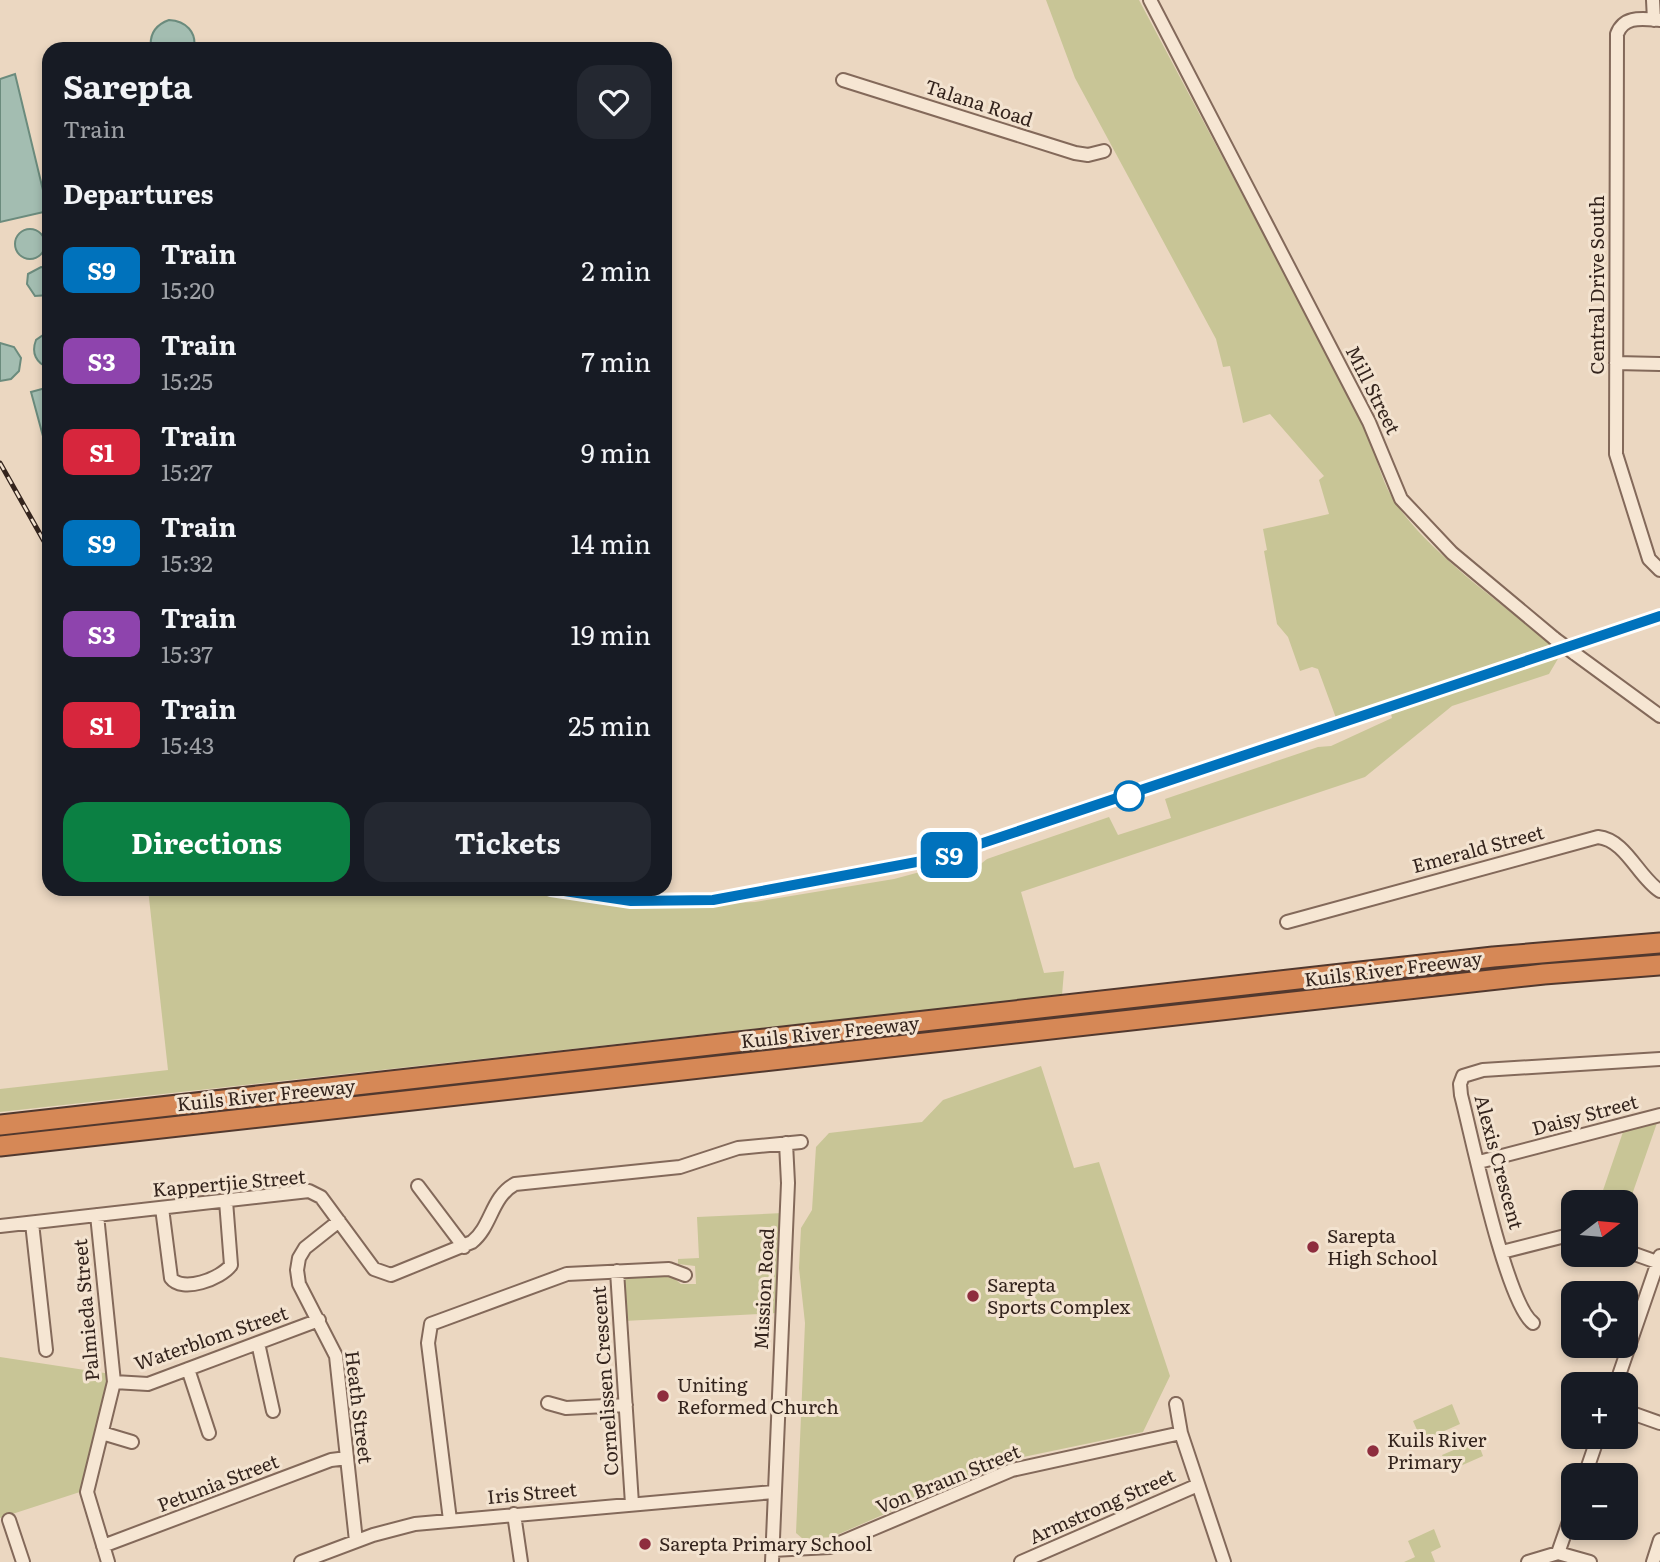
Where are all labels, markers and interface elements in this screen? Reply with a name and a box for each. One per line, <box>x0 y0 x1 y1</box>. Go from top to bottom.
text: Sarepta <box>63 60 192 109</box>
button: heart <box>577 65 651 139</box>
street label: Talana Road <box>922 71 1037 133</box>
text: Train <box>63 111 126 145</box>
text: Departures <box>63 173 214 212</box>
street label: Central Drive South <box>1582 195 1610 375</box>
text: Train <box>161 233 237 272</box>
text: 2 min <box>582 250 651 289</box>
text: S9 <box>87 252 116 287</box>
text: 15:20 <box>161 272 214 306</box>
text: Train <box>161 324 237 363</box>
street label: Mill Street <box>1340 340 1408 439</box>
text: 7 min <box>582 341 651 380</box>
text: S3 <box>87 343 116 378</box>
text: 15:25 <box>161 363 213 397</box>
text: Train <box>161 415 237 454</box>
text: 9 min <box>581 432 651 471</box>
text: S1 <box>89 434 114 469</box>
text: 15:27 <box>161 454 213 488</box>
text: Train <box>161 506 237 545</box>
text: 14 min <box>571 523 651 562</box>
text: S9 <box>87 525 116 560</box>
text: 15:32 <box>161 545 213 579</box>
text: Train <box>161 597 237 636</box>
text: 19 min <box>571 614 651 653</box>
text: S3 <box>87 616 116 651</box>
text: 15:37 <box>161 636 213 670</box>
text: Train <box>161 688 237 727</box>
text: 25 min <box>568 705 651 744</box>
text: S1 <box>89 707 114 742</box>
text: 15:43 <box>161 727 214 761</box>
unlabelled marker <box>1114 781 1144 811</box>
button: Directions <box>63 802 350 882</box>
button: Tickets <box>364 802 651 882</box>
street label: Emerald Street <box>1409 817 1547 879</box>
line badge: S9 <box>918 832 981 878</box>
text: S9 <box>935 837 963 872</box>
street label: Kuils River Freeway <box>1302 943 1484 993</box>
street label: Kuils River Freeway <box>739 1008 921 1054</box>
street label: Kuils River Freeway <box>175 1071 357 1117</box>
street label: Daisy Street <box>1529 1086 1641 1142</box>
street label: Alexis Crescent <box>1469 1091 1531 1233</box>
street label: Kappertjie Street <box>151 1161 307 1203</box>
north arrow <box>1561 1190 1638 1267</box>
map controls <box>1561 1190 1638 1540</box>
place label: Sarepta High School <box>1327 1221 1438 1271</box>
street label: Mission Road <box>746 1227 780 1351</box>
street label: Palmieda Street <box>65 1238 105 1382</box>
marker: Sarepta High School <box>1305 1239 1321 1255</box>
place label: Sarepta Sports Complex <box>987 1270 1131 1320</box>
button: locate <box>1561 1281 1638 1358</box>
street label: Cornelissen Crescent <box>583 1285 625 1477</box>
marker: Sarepta Sports Complex <box>965 1288 981 1304</box>
street label: Waterblom Street <box>130 1298 292 1376</box>
street label: Heath Street <box>339 1349 381 1465</box>
place label: Uniting Reformed Church <box>677 1370 839 1420</box>
button: + <box>1561 1372 1638 1449</box>
marker: Uniting Reformed Church <box>655 1388 671 1404</box>
place label: Kuils River Primary <box>1387 1425 1487 1475</box>
street label: Von Braun Street <box>871 1436 1024 1520</box>
marker: Kuils River Primary <box>1365 1443 1381 1459</box>
street label: Petunia Street <box>153 1446 283 1518</box>
street label: Armstrong Street <box>1024 1460 1180 1550</box>
button: − <box>1561 1463 1638 1540</box>
street label: Iris Street <box>486 1474 578 1510</box>
place label: Sarepta Primary School <box>659 1529 872 1557</box>
marker: Sarepta Primary School <box>637 1536 653 1552</box>

